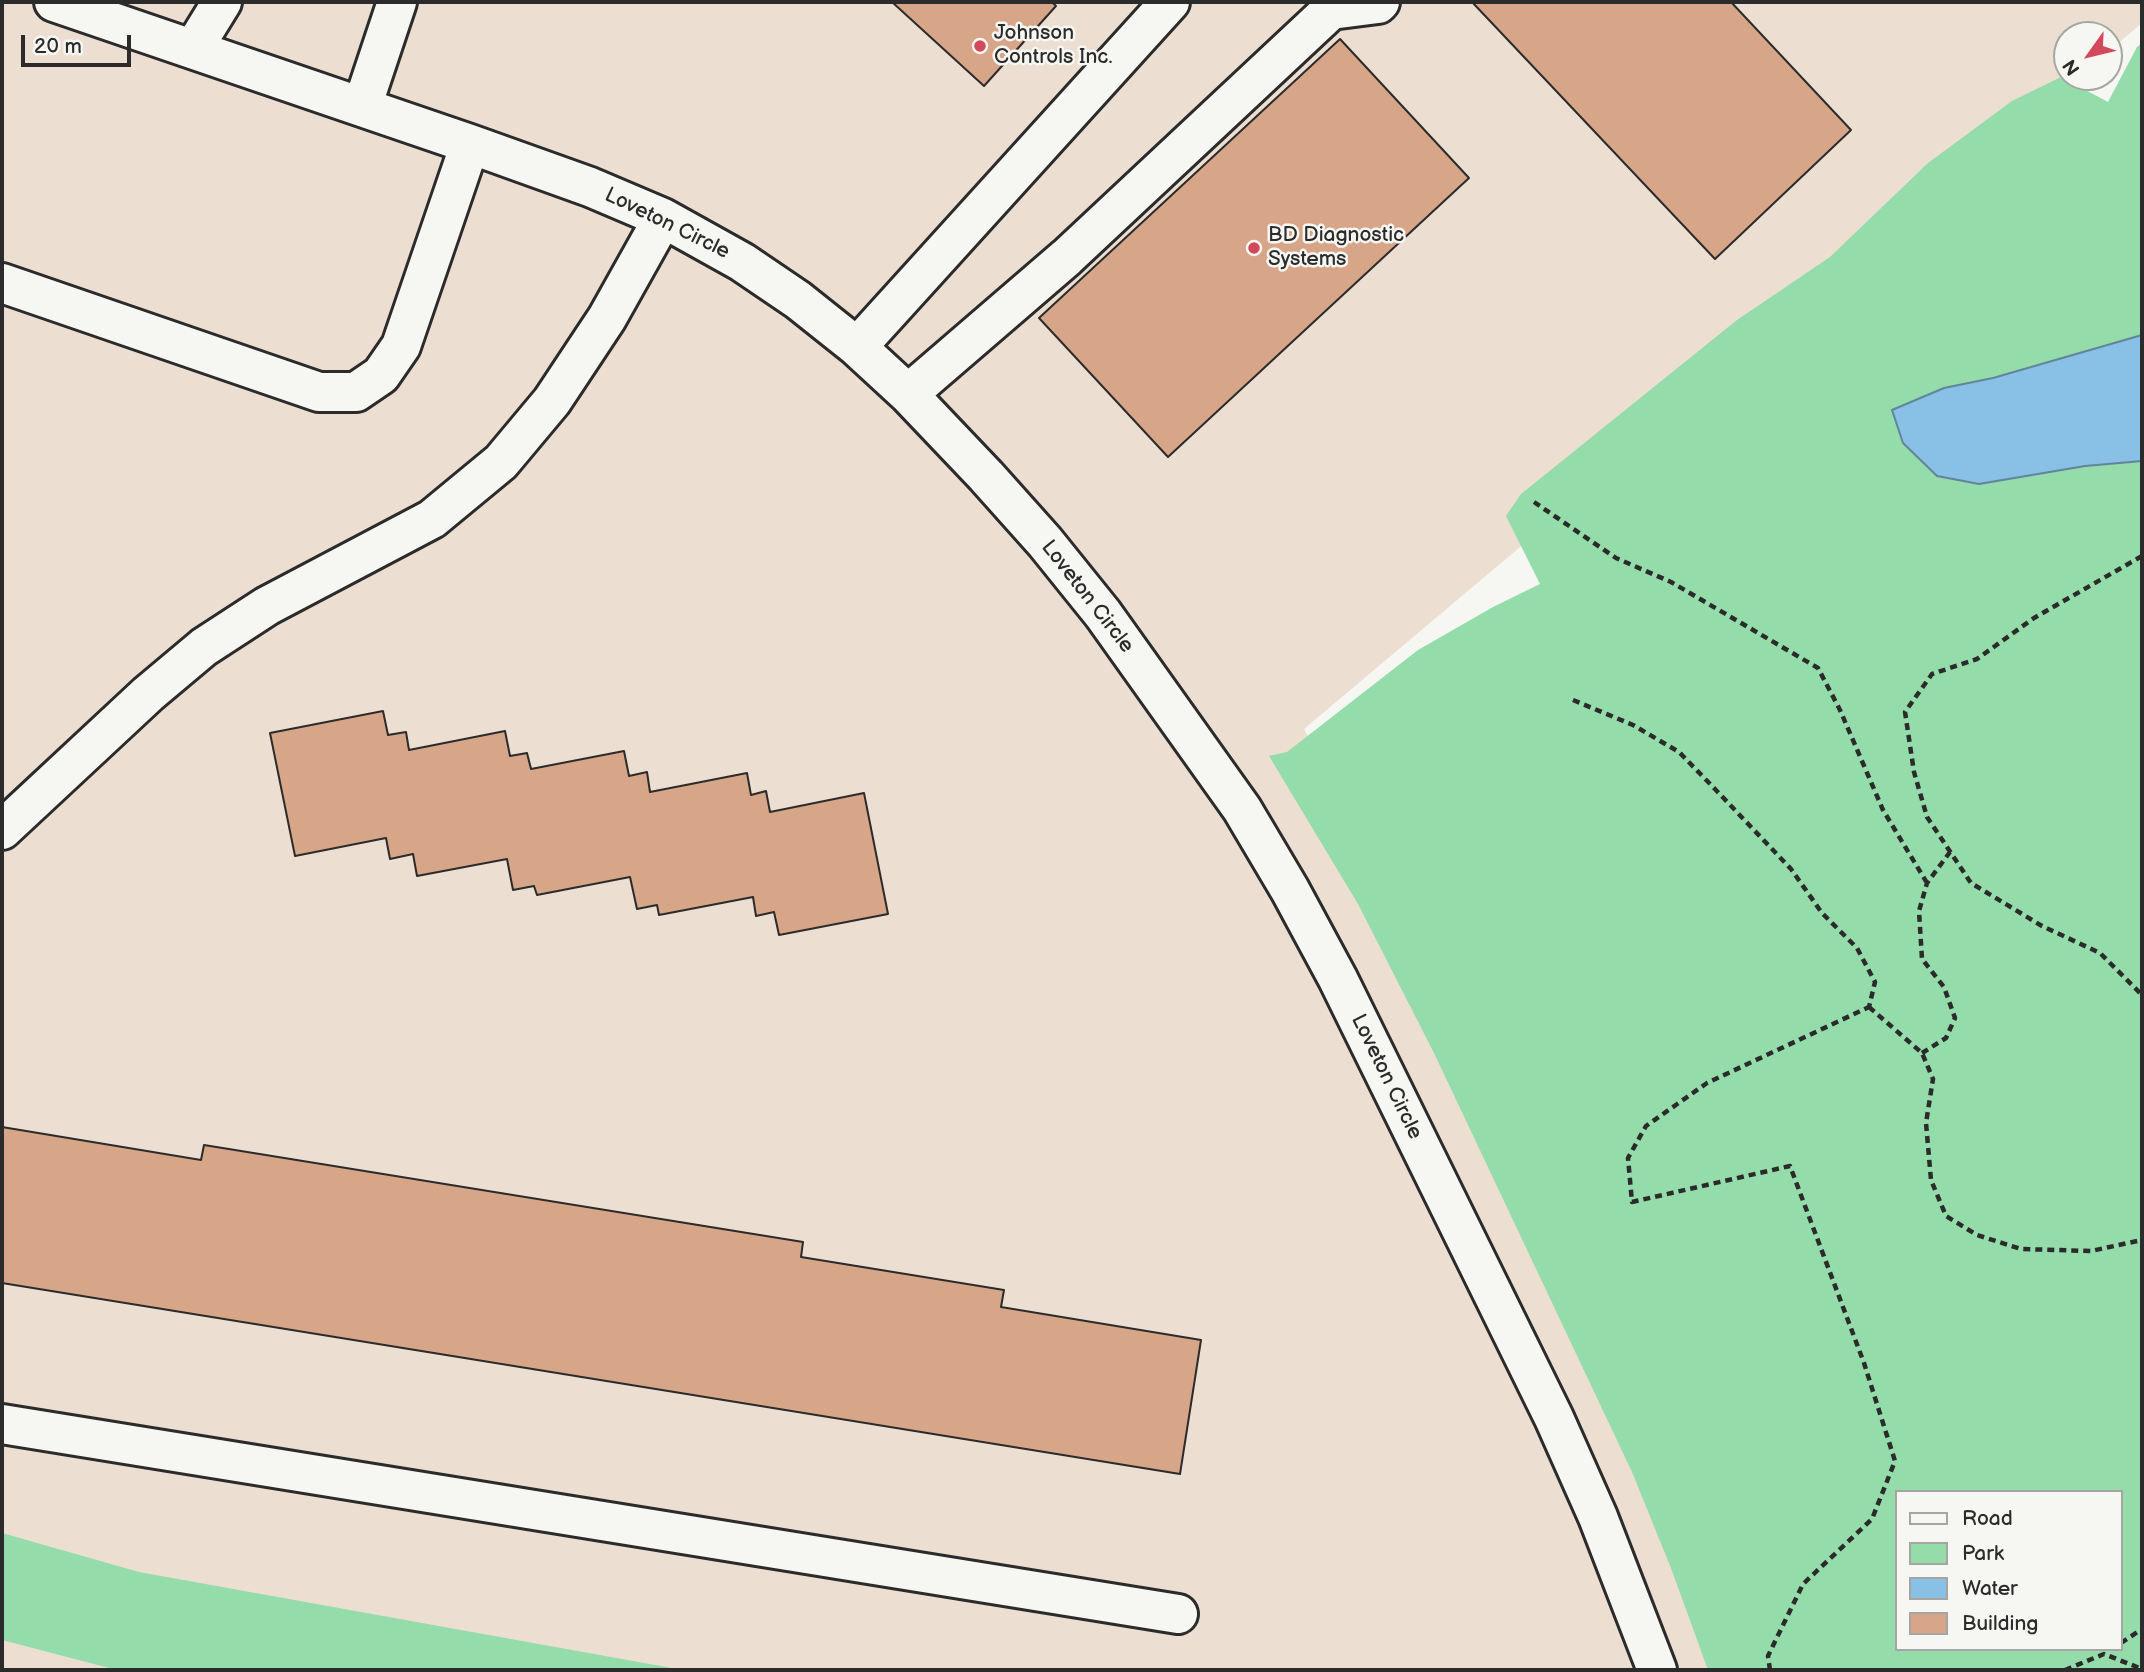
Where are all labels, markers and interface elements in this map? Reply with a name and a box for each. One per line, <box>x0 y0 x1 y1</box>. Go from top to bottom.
scale bar <box>24 21 135 65</box>
place label: Johnson Controls Inc. <box>994 21 1113 71</box>
north arrow <box>2053 21 2123 91</box>
text: 20 m <box>34 34 82 59</box>
marker: Johnson Controls Inc. <box>972 38 988 54</box>
text: N <box>2058 55 2085 79</box>
street label: Loveton Circle <box>600 183 734 265</box>
place label: BD Diagnostic Systems <box>1268 223 1404 273</box>
marker: BD Diagnostic Systems <box>1246 240 1262 256</box>
street label: Loveton Circle <box>1035 536 1139 658</box>
street label: Loveton Circle <box>1345 1010 1427 1144</box>
legend <box>1896 1490 2123 1651</box>
text: Road <box>1962 1506 2013 1531</box>
text: Park <box>1962 1541 2004 1566</box>
text: Water <box>1962 1576 2018 1601</box>
text: Building <box>1962 1611 2038 1636</box>

